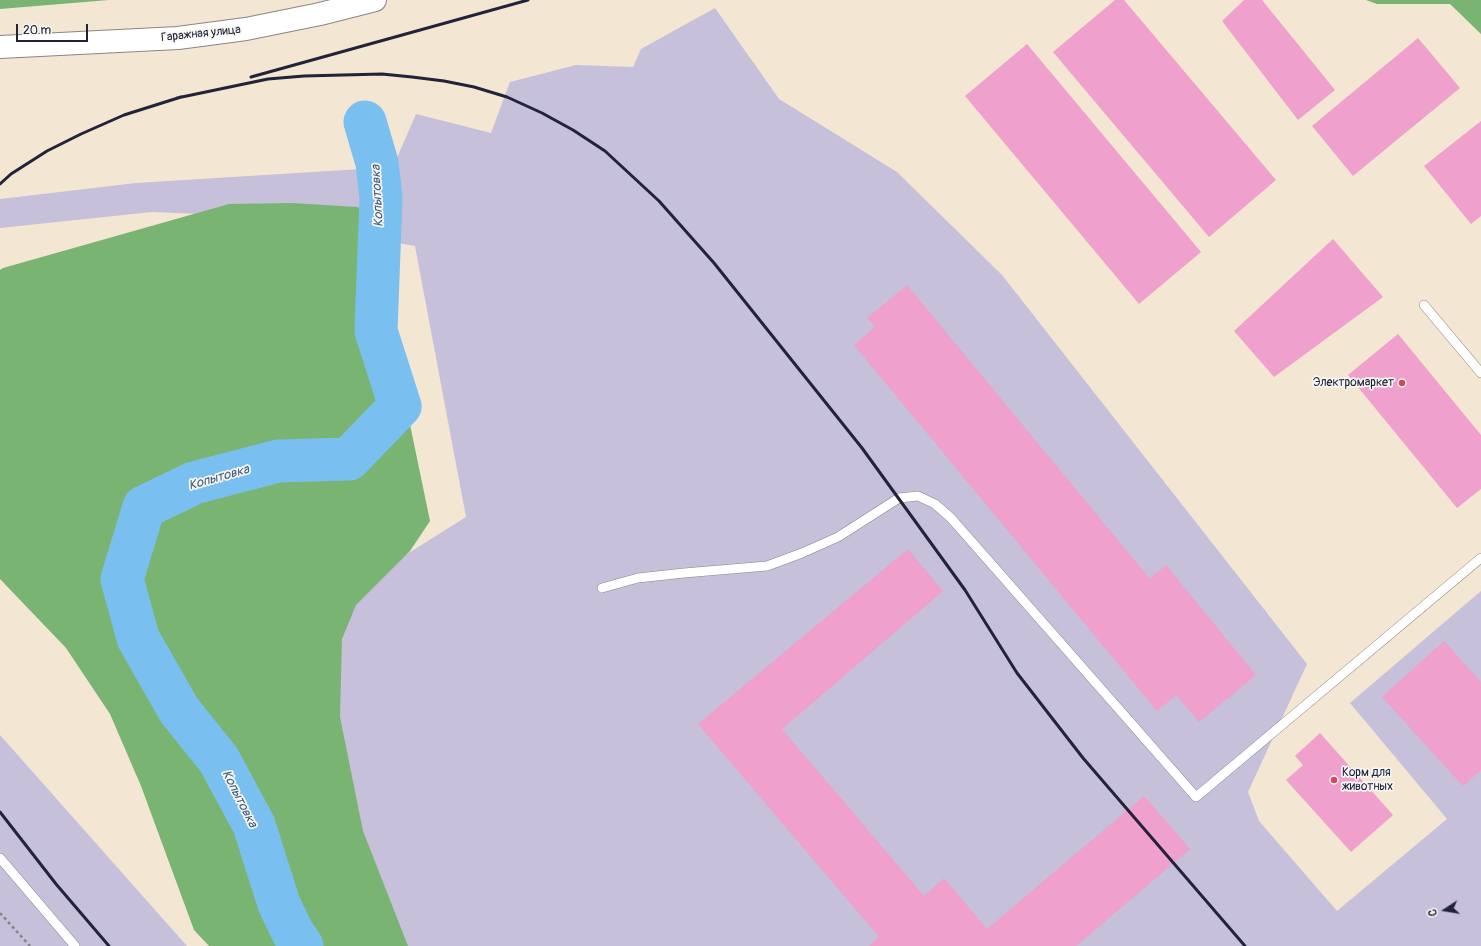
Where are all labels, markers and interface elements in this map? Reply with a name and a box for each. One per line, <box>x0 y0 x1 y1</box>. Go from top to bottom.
scale bar <box>18 16 90 42</box>
text: 20 m <box>23 23 51 38</box>
street label: Гаражная улица <box>160 23 242 45</box>
water label: Копытовка <box>369 165 387 227</box>
place label: Электромаркет <box>1313 376 1394 390</box>
marker: Электромаркет <box>1397 378 1407 388</box>
water label: Копытовка <box>187 462 251 494</box>
place label: Корм для животных <box>1342 766 1393 794</box>
water label: Копытовка <box>218 768 260 830</box>
marker: Корм для животных <box>1329 775 1339 785</box>
north arrow <box>1425 890 1465 930</box>
text: С <box>1426 908 1440 917</box>

